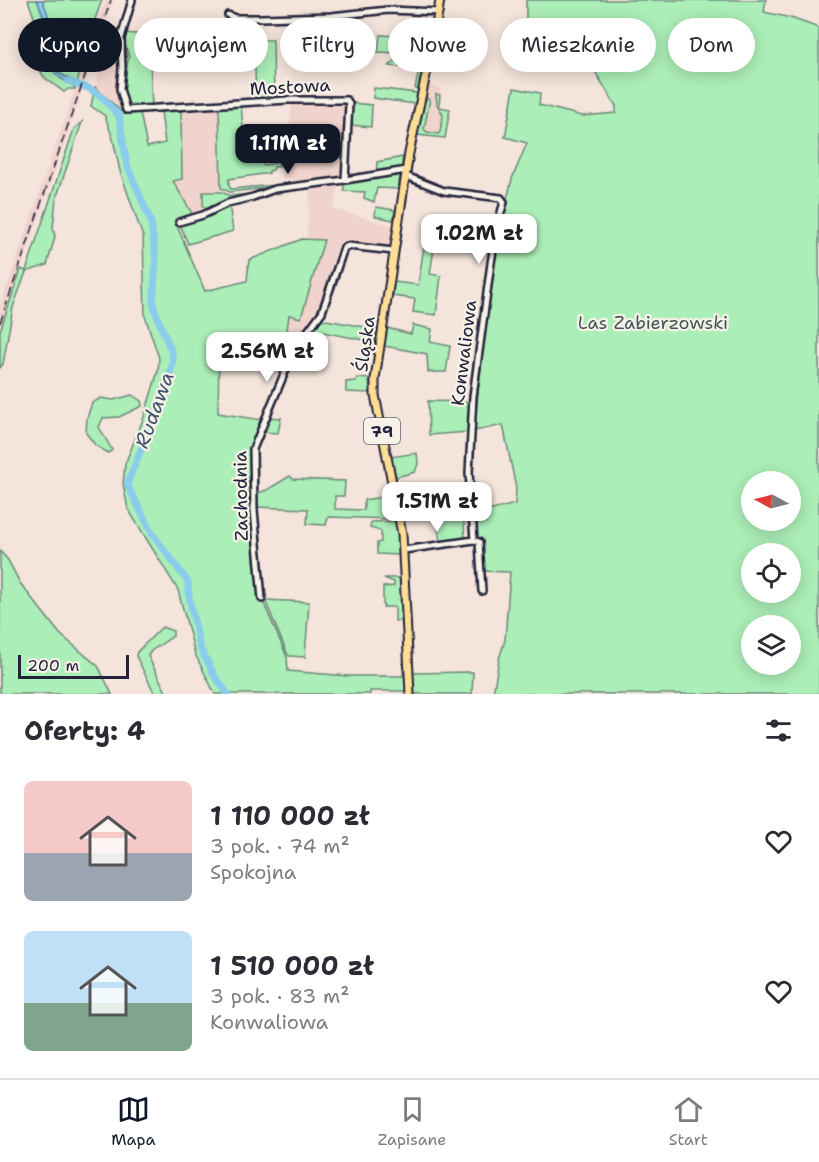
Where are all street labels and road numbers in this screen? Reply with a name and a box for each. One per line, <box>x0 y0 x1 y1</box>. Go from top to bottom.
street label: Mostowa <box>249 73 331 101</box>
street label: Konwaliowa <box>446 299 482 407</box>
street label: Śląska <box>349 315 381 373</box>
road number: 79 <box>364 418 400 444</box>
street label: Zachodnia <box>228 451 254 541</box>

